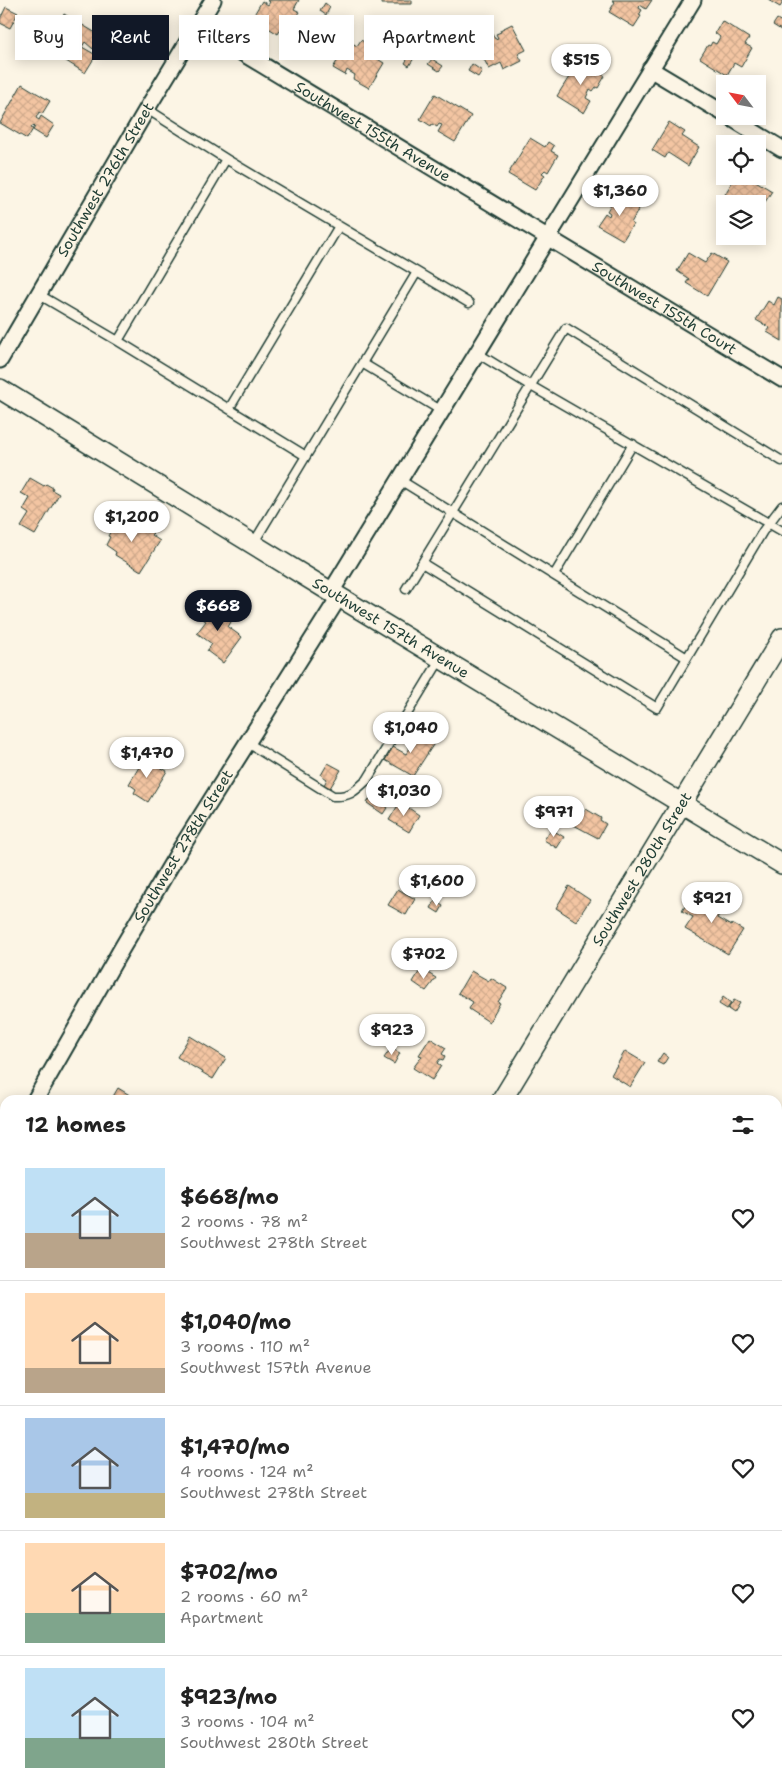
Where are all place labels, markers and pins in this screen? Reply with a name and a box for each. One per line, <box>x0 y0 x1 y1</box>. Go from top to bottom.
pin: $515 <box>551 44 611 86</box>
pin: $1,360 <box>579 174 661 217</box>
pin: $1,200 <box>91 500 173 543</box>
pin: $668 <box>188 590 248 632</box>
pin: $1,040 <box>370 712 452 754</box>
pin: $1,470 <box>106 736 188 779</box>
pin: $1,030 <box>363 774 445 817</box>
pin: $971 <box>524 796 584 838</box>
pin: $1,600 <box>396 864 478 907</box>
pin: $921 <box>682 882 742 924</box>
pin: $702 <box>394 938 454 980</box>
pin: $923 <box>362 1014 422 1056</box>

